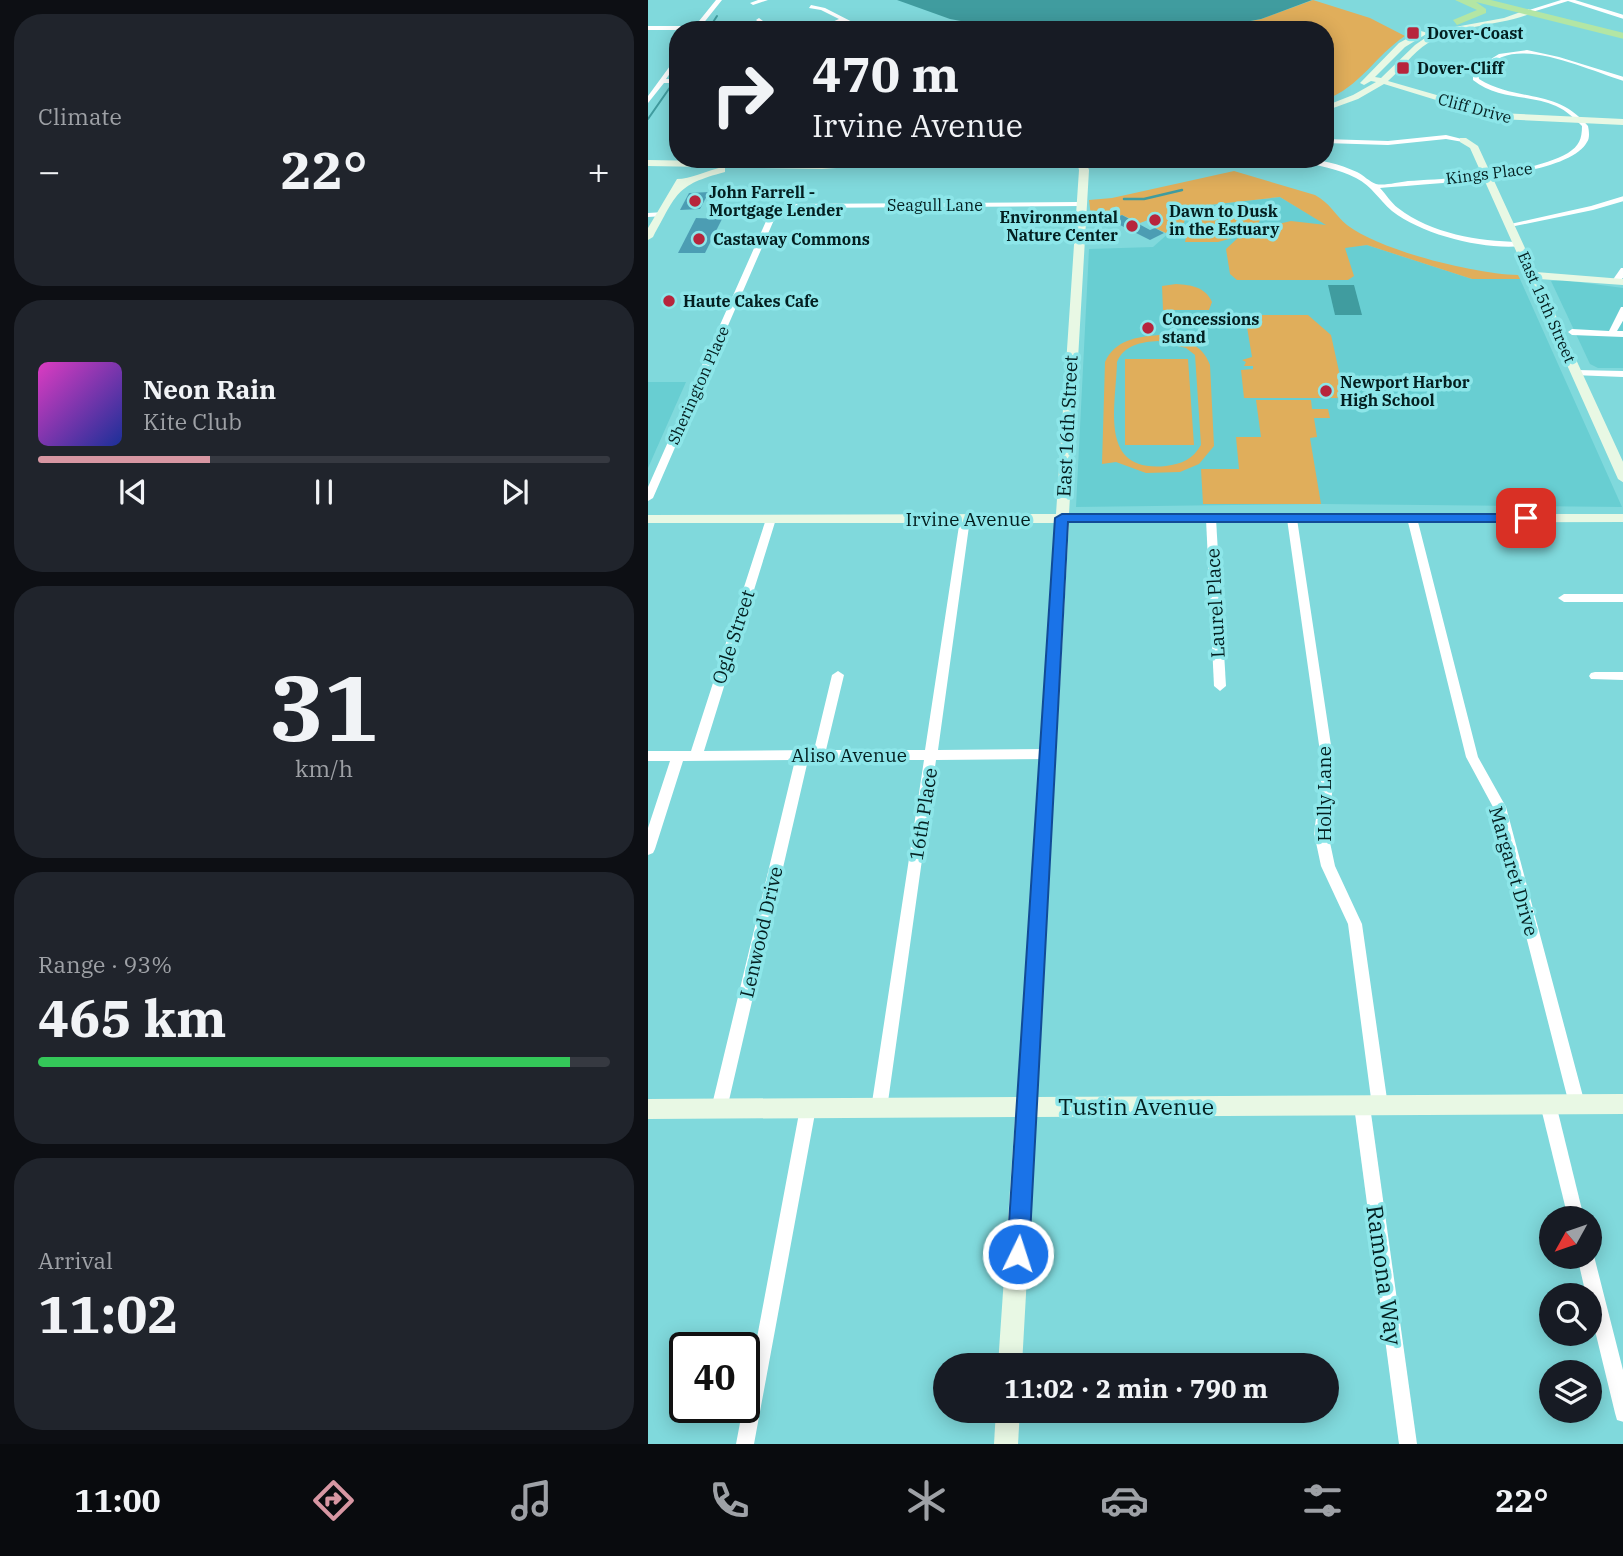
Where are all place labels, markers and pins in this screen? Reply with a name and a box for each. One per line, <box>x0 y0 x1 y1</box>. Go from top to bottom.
place label: Dover-Coast <box>1427 23 1523 43</box>
marker: Dover-Coast <box>1405 25 1421 41</box>
place label: Dover-Cliff <box>1417 58 1506 78</box>
marker: Dover-Cliff <box>1395 60 1411 76</box>
place label: John Farrell - Mortgage Lender <box>709 182 843 220</box>
marker: John Farrell - Mortgage Lender <box>687 193 703 209</box>
place label: Dawn to Dusk in the Estuary <box>1169 201 1280 239</box>
place label: Environmental Nature Center <box>999 207 1118 245</box>
marker: Dawn to Dusk in the Estuary <box>1147 212 1163 228</box>
marker: Environmental Nature Center <box>1124 218 1140 234</box>
place label: Castaway Commons <box>713 229 870 249</box>
marker: Castaway Commons <box>691 231 707 247</box>
place label: Haute Cakes Cafe <box>683 291 819 311</box>
marker: Haute Cakes Cafe <box>661 293 677 309</box>
place label: Concessions stand <box>1162 309 1259 347</box>
marker: Concessions stand <box>1140 320 1156 336</box>
place label: Newport Harbor High School <box>1340 372 1470 410</box>
marker: Newport Harbor High School <box>1318 383 1334 399</box>
pin <box>1496 488 1556 548</box>

